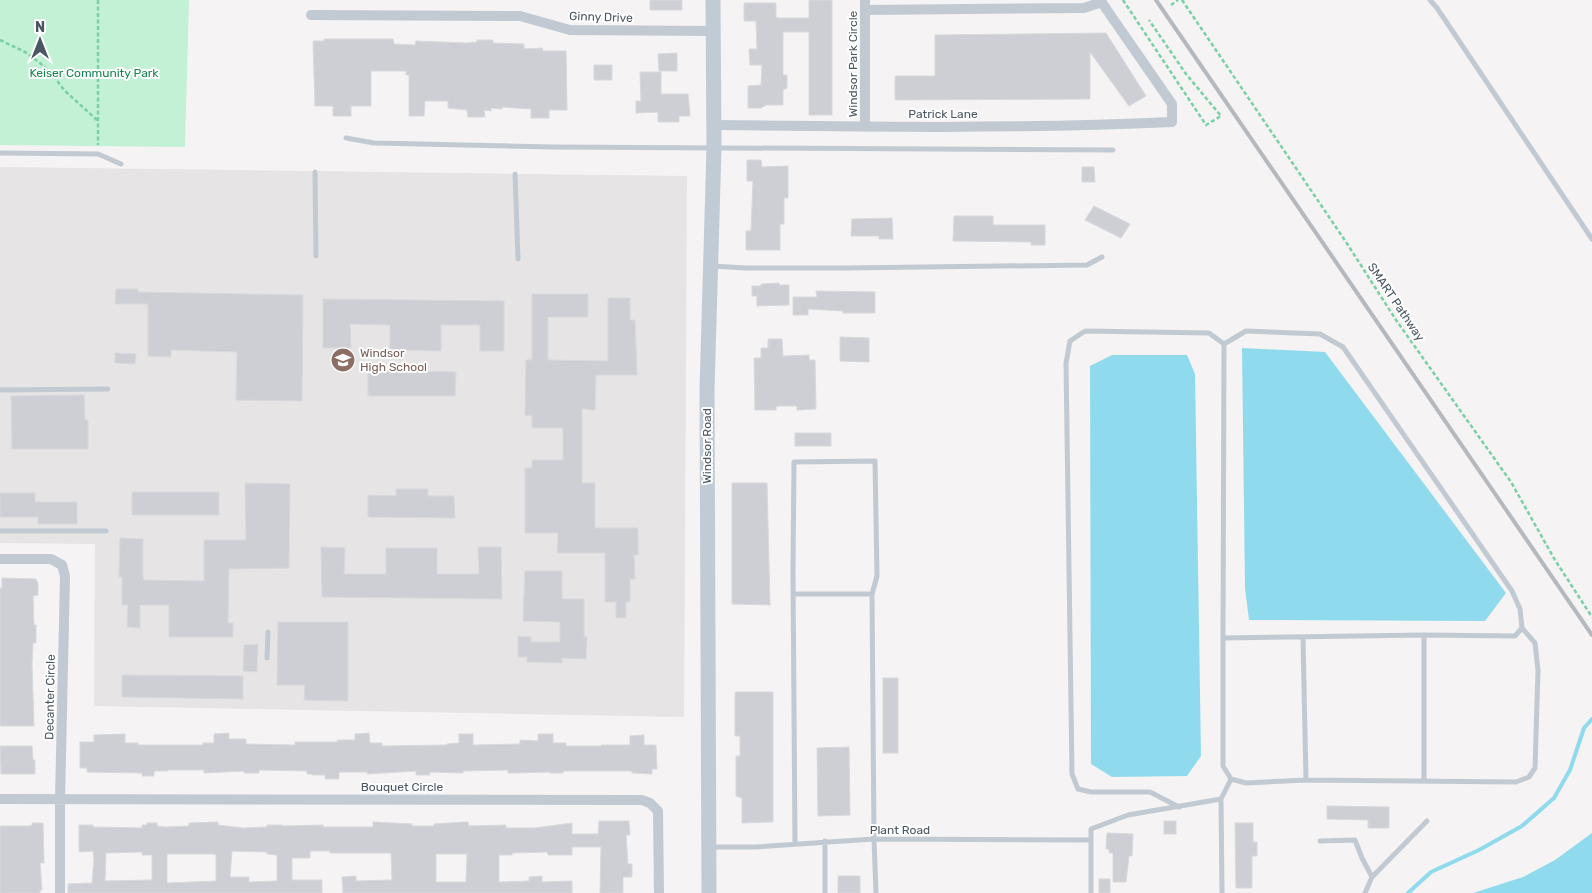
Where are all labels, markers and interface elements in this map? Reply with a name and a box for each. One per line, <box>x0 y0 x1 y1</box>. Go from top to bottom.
street label: Ginny Drive <box>569 9 633 25</box>
street label: Windsor Park Circle <box>846 10 860 117</box>
north arrow <box>15 15 65 65</box>
text: N <box>35 19 45 36</box>
park label: Keiser Community Park <box>29 66 159 80</box>
street label: Patrick Lane <box>908 107 978 121</box>
street label: SMART Pathway <box>1365 260 1427 344</box>
place label: Windsor High School <box>360 346 427 374</box>
school or university icon: Windsor High School <box>330 347 356 373</box>
street label: Windsor Road <box>700 408 714 484</box>
street label: Decanter Circle <box>42 654 58 740</box>
street label: Bouquet Circle <box>361 780 443 794</box>
street label: Plant Road <box>870 823 930 837</box>

